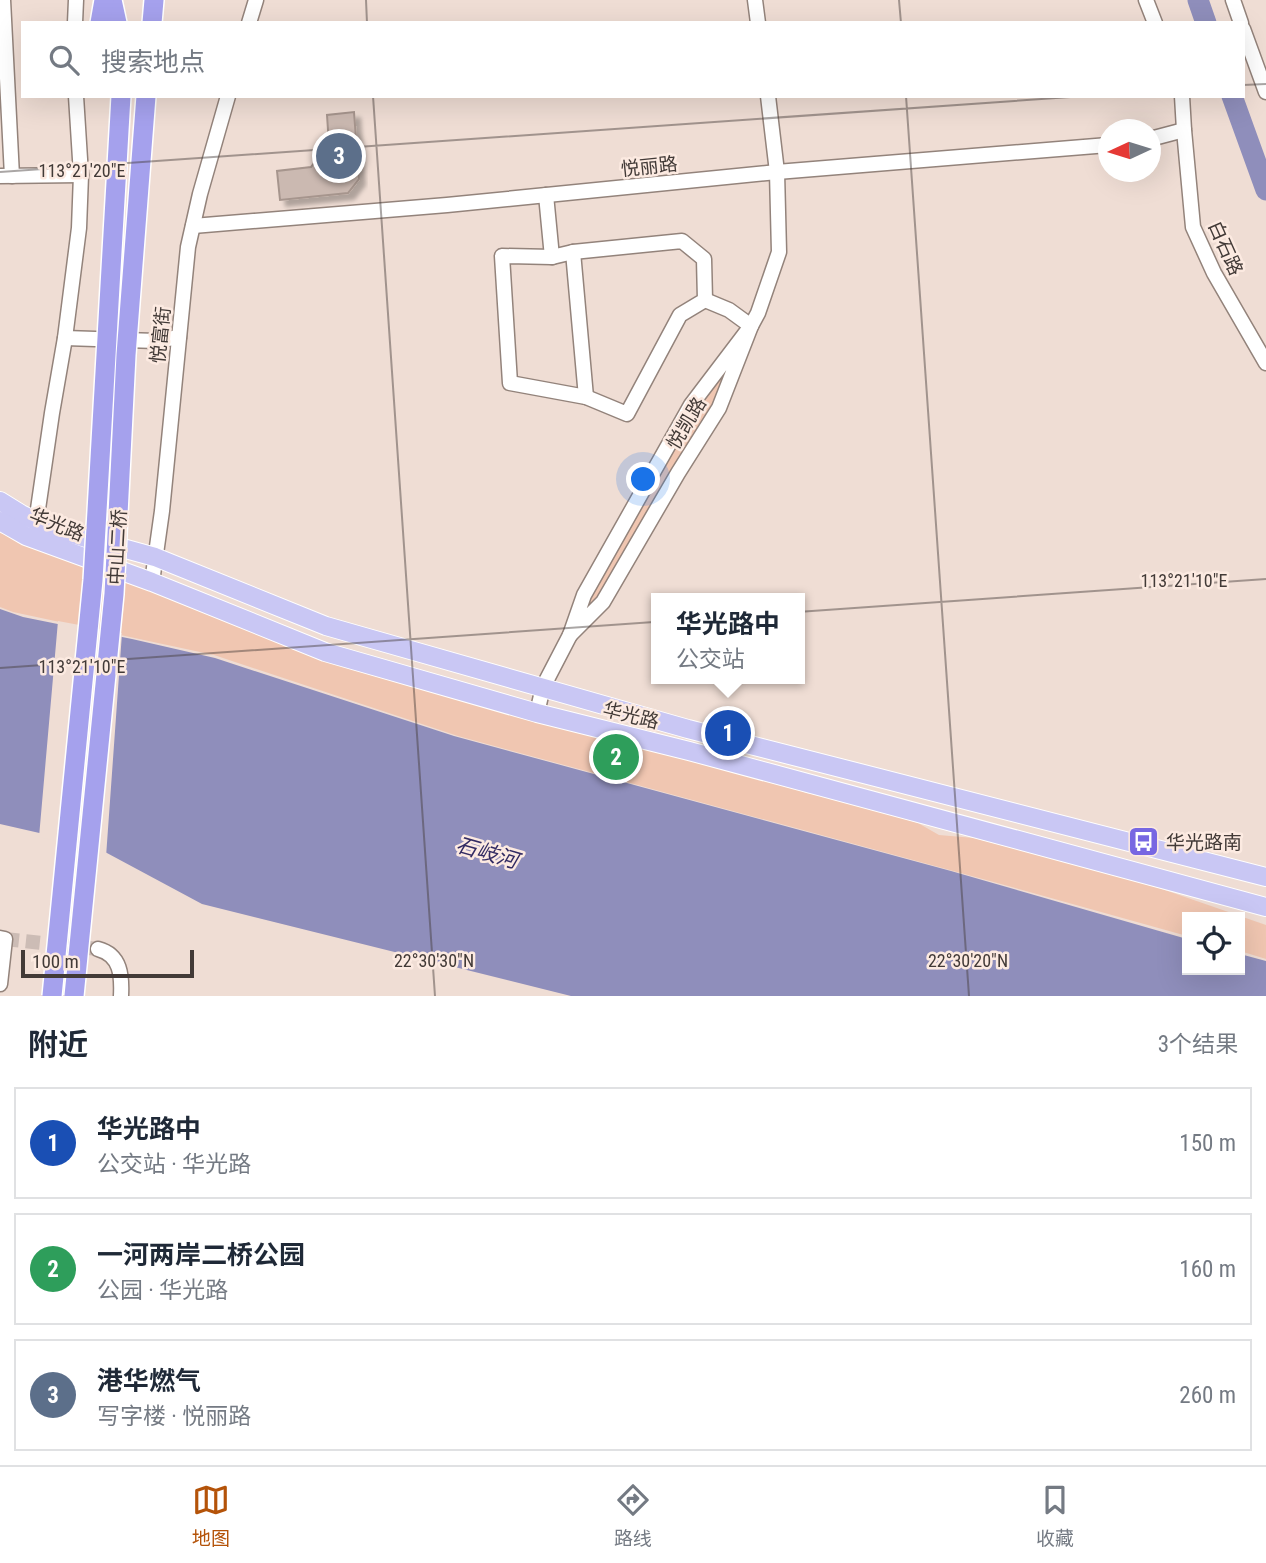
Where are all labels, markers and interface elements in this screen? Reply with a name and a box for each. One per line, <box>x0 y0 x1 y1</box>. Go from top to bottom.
search box <box>21 21 1245 98</box>
icon: search <box>45 41 83 79</box>
text: 搜索地点 <box>101 47 205 77</box>
north arrow <box>1098 119 1161 182</box>
pin: 3 <box>316 130 362 182</box>
street label: 悦丽路 <box>619 152 679 181</box>
text: 113°21'20"E <box>39 160 125 181</box>
street label: 白石路 <box>1203 217 1248 279</box>
street label: 悦富街 <box>146 305 175 365</box>
street label: 悦凯路 <box>662 393 711 454</box>
your location <box>626 462 660 496</box>
street label: 华光路 <box>26 503 88 546</box>
street label: 中山二桥 <box>104 508 131 586</box>
text: 113°21'10"E <box>1141 570 1227 591</box>
popup <box>651 593 805 684</box>
text: 华光路中 <box>676 609 780 639</box>
text: 公交站 <box>676 646 745 673</box>
text: 113°21'10"E <box>39 656 125 677</box>
street label: 华光路 <box>600 697 661 734</box>
pin: 1 <box>705 707 751 759</box>
pin: 2 <box>593 731 639 783</box>
bus stop icon: 华光路南 <box>1126 825 1160 859</box>
place label: 华光路南 <box>1166 831 1242 854</box>
water label: 石岐河 <box>453 833 524 874</box>
map controls <box>1182 912 1245 975</box>
button: locate <box>1182 912 1245 975</box>
scale bar <box>21 947 194 979</box>
text: 100 m <box>32 950 79 973</box>
text: 22°30'30"N <box>394 950 474 971</box>
text: 22°30'20"N <box>928 950 1008 971</box>
text: 附近 <box>28 1027 88 1062</box>
text: 3个结果 <box>1158 1031 1238 1058</box>
text: 华光路中 <box>97 1114 201 1144</box>
text: 1 <box>47 1130 59 1157</box>
text: 150 m <box>1179 1130 1236 1157</box>
text: 公交站 · 华光路 <box>97 1151 251 1178</box>
text: 一河两岸二桥公园 <box>97 1240 305 1270</box>
text: 2 <box>47 1256 59 1283</box>
text: 160 m <box>1179 1256 1236 1283</box>
text: 公园 · 华光路 <box>97 1277 228 1304</box>
text: 港华燃气 <box>97 1366 201 1396</box>
text: 3 <box>47 1382 59 1409</box>
text: 260 m <box>1179 1382 1236 1409</box>
text: 写字楼 · 悦丽路 <box>97 1403 251 1430</box>
tab: 地图 <box>192 1481 230 1550</box>
tab: 路线 <box>614 1481 652 1550</box>
tab: 收藏 <box>1036 1481 1074 1550</box>

